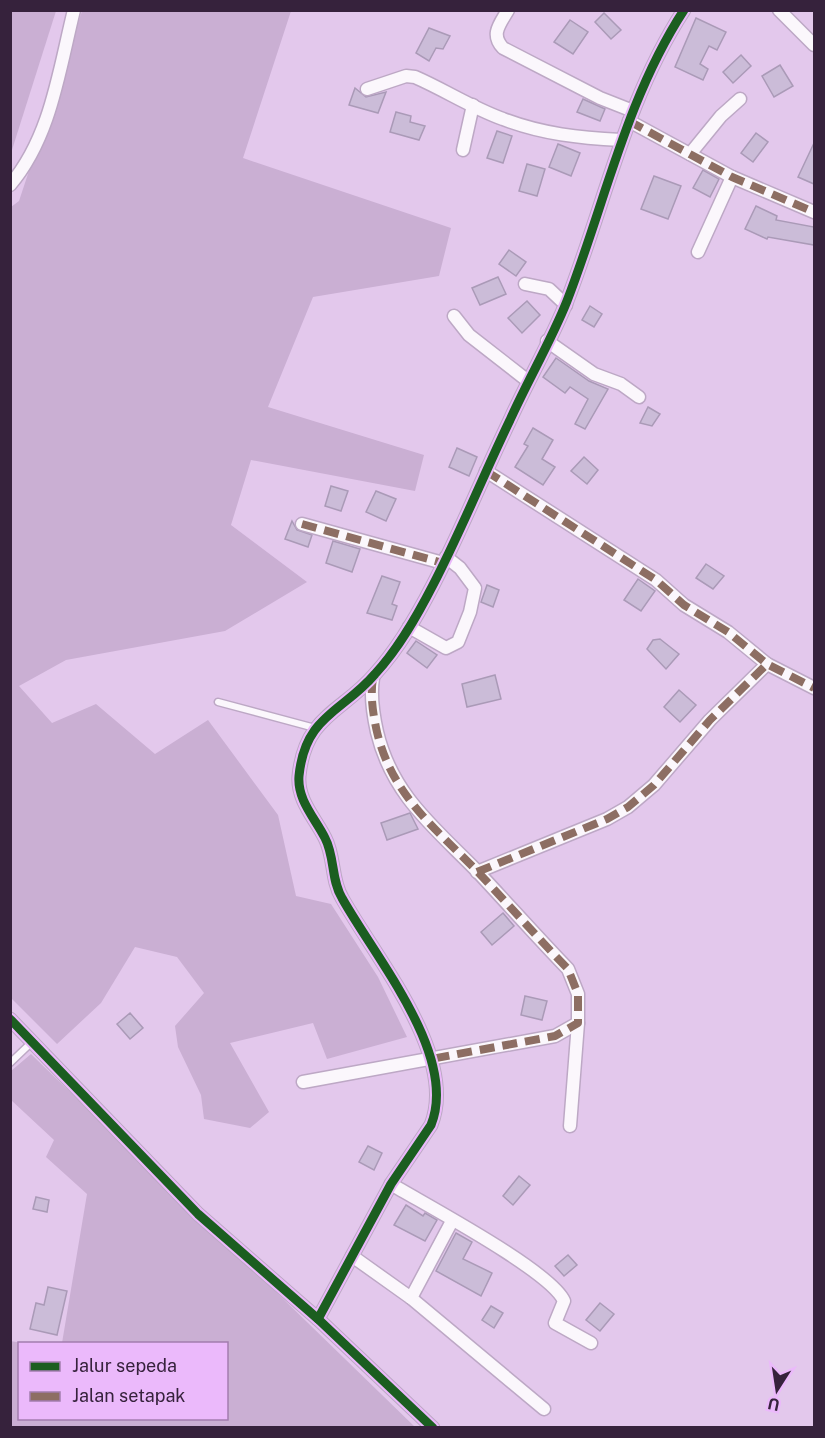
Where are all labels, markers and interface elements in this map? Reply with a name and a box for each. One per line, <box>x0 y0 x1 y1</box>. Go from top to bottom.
legend <box>18 1342 228 1420</box>
text: Jalur sepeda <box>72 1355 177 1376</box>
north arrow <box>747 1360 807 1420</box>
text: Jalan setapak <box>72 1385 185 1406</box>
text: U <box>766 1394 782 1415</box>

